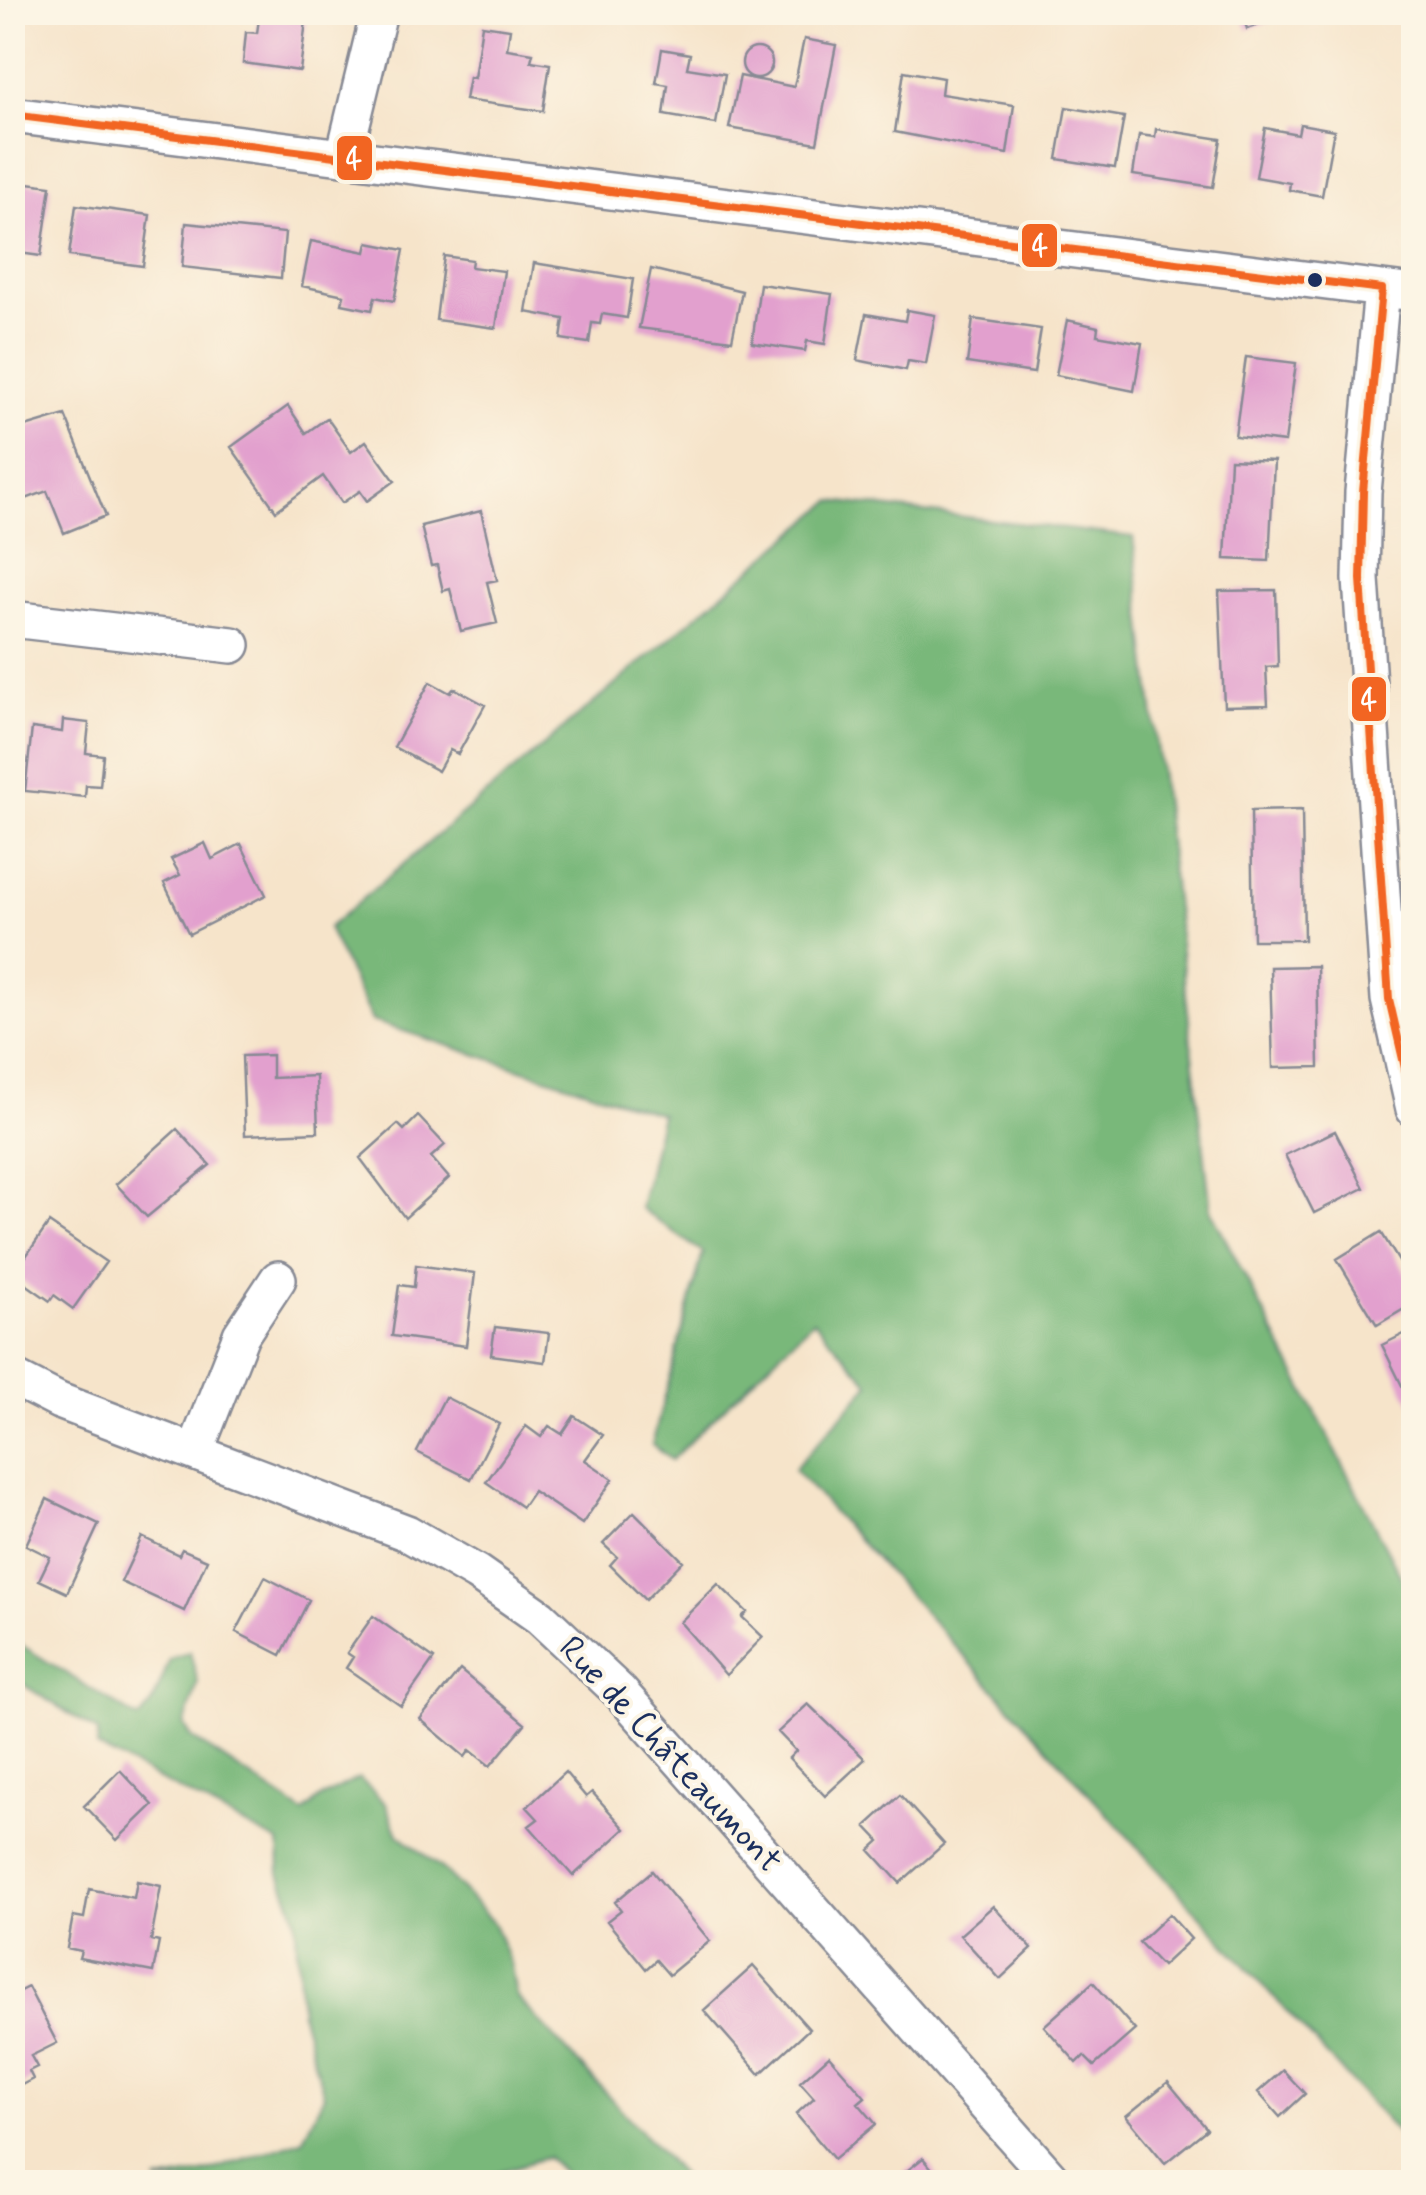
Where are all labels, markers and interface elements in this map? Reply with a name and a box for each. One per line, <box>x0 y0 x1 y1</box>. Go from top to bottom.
line badge: 4 <box>335 134 374 182</box>
text: 4 <box>346 142 363 179</box>
line badge: 4 <box>1020 222 1059 269</box>
text: 4 <box>1032 229 1049 266</box>
unlabelled marker <box>1305 270 1325 290</box>
line badge: 4 <box>1350 675 1388 723</box>
text: 4 <box>1361 683 1378 720</box>
street label: Rue de Châteaumont <box>548 1627 792 1883</box>

